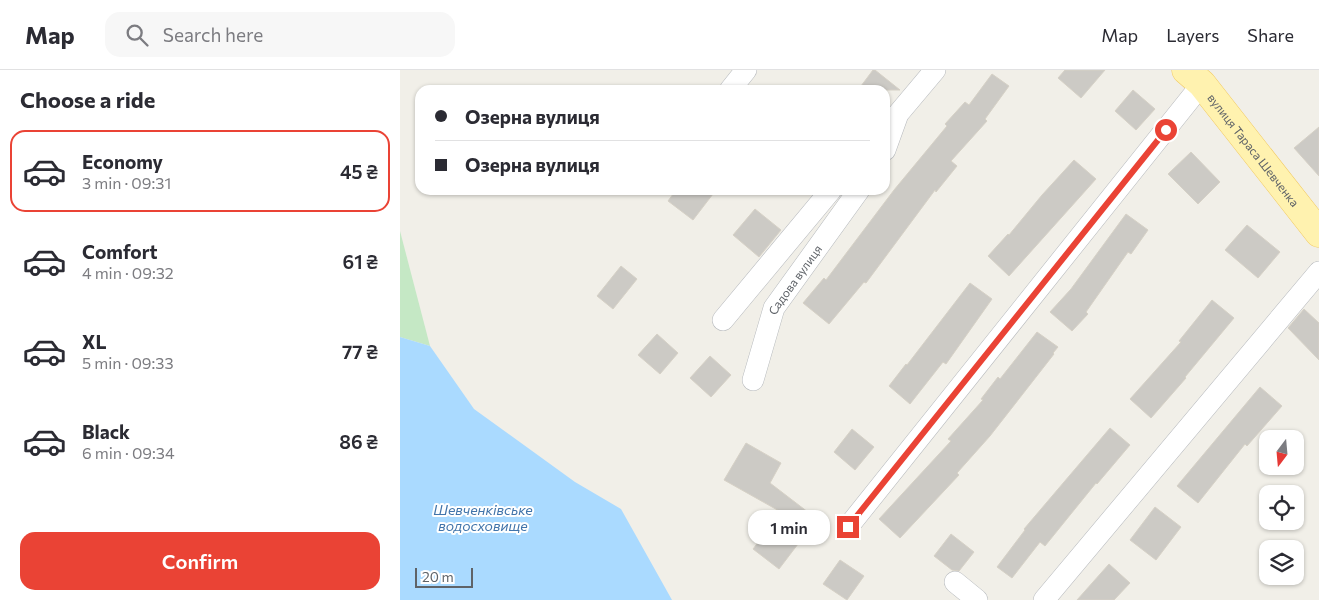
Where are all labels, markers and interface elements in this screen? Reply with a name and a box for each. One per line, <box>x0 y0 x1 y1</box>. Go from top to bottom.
search box <box>105 12 455 57</box>
text: Map <box>25 20 75 49</box>
icon: search <box>123 21 151 49</box>
text: Search here <box>163 23 263 46</box>
text: Map <box>1101 24 1138 46</box>
text: Layers <box>1166 24 1219 46</box>
text: Share <box>1247 24 1294 46</box>
text: Choose a ride <box>20 86 155 113</box>
street label: вулиця Тараса Шевченка <box>1205 91 1302 209</box>
text: Озерна вулиця <box>465 105 600 128</box>
route start <box>1155 119 1177 141</box>
icon: car <box>22 149 67 194</box>
text: Economy <box>82 150 163 173</box>
text: Озерна вулиця <box>465 153 600 176</box>
text: 45 ₴ <box>340 160 378 183</box>
text: 3 min · 09:31 <box>82 173 171 192</box>
icon: car <box>22 239 67 284</box>
text: Comfort <box>82 240 158 263</box>
street label: Садова вулиця <box>765 242 824 316</box>
text: 61 ₴ <box>343 250 378 273</box>
text: 4 min · 09:32 <box>82 263 174 282</box>
icon: car <box>22 329 67 374</box>
text: XL <box>82 330 107 353</box>
text: 77 ₴ <box>342 340 378 363</box>
text: 5 min · 09:33 <box>82 353 174 372</box>
icon: car <box>22 419 67 464</box>
text: Black <box>82 420 130 443</box>
text: 86 ₴ <box>339 430 378 453</box>
north arrow <box>1259 430 1304 475</box>
map controls <box>1259 430 1304 585</box>
text: 6 min · 09:34 <box>82 443 175 462</box>
button: locate <box>1259 485 1304 530</box>
water label: Шевченківське водосховище <box>433 501 533 534</box>
callout: 1 min <box>748 510 830 544</box>
route end <box>837 516 859 538</box>
text: 1 min <box>770 518 808 537</box>
button: Confirm <box>20 532 380 590</box>
button: layers <box>1259 540 1304 585</box>
scale bar <box>415 565 472 588</box>
text: 20 m <box>422 568 454 585</box>

